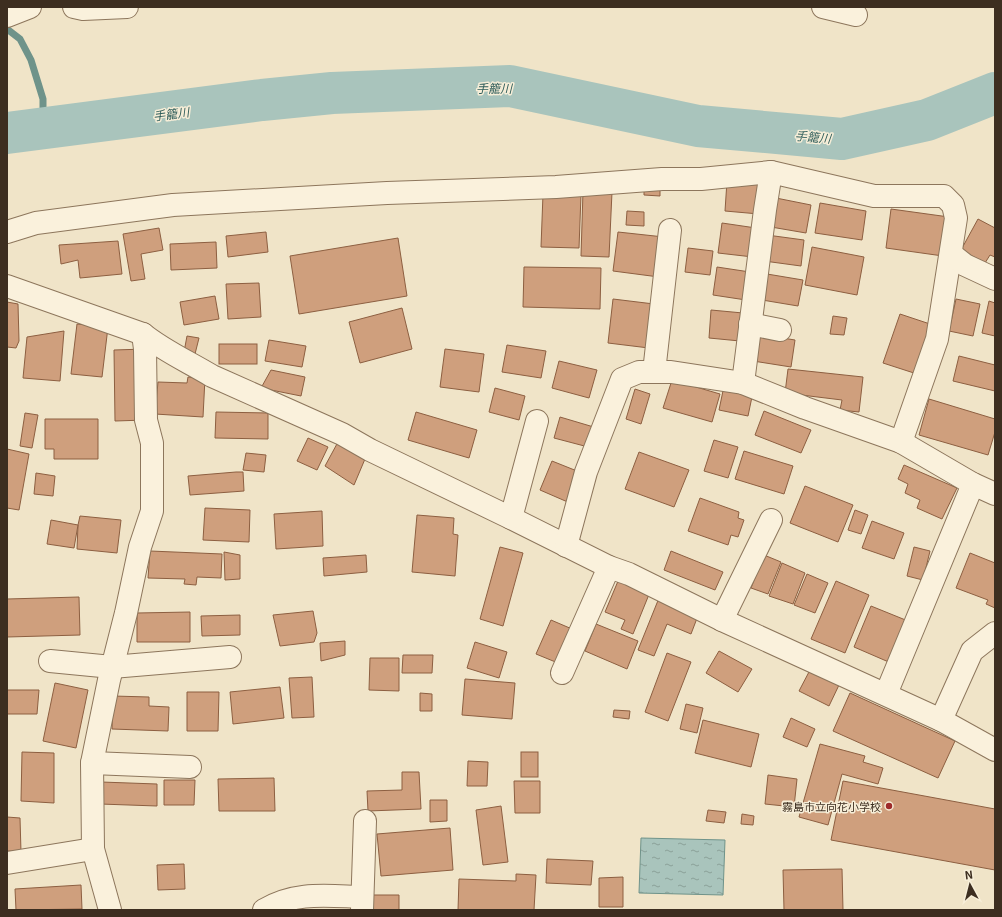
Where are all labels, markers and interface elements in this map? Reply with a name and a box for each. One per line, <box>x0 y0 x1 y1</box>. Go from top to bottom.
water label: 手籠川 <box>476 79 514 96</box>
water label: 手籠川 <box>152 102 192 124</box>
water label: 手籠川 <box>794 126 834 146</box>
place label: 霧島市立向花小学校 <box>782 798 881 814</box>
marker: 霧島市立向花小学校 <box>884 801 894 811</box>
north arrow <box>950 865 990 905</box>
text: N <box>964 866 974 883</box>

